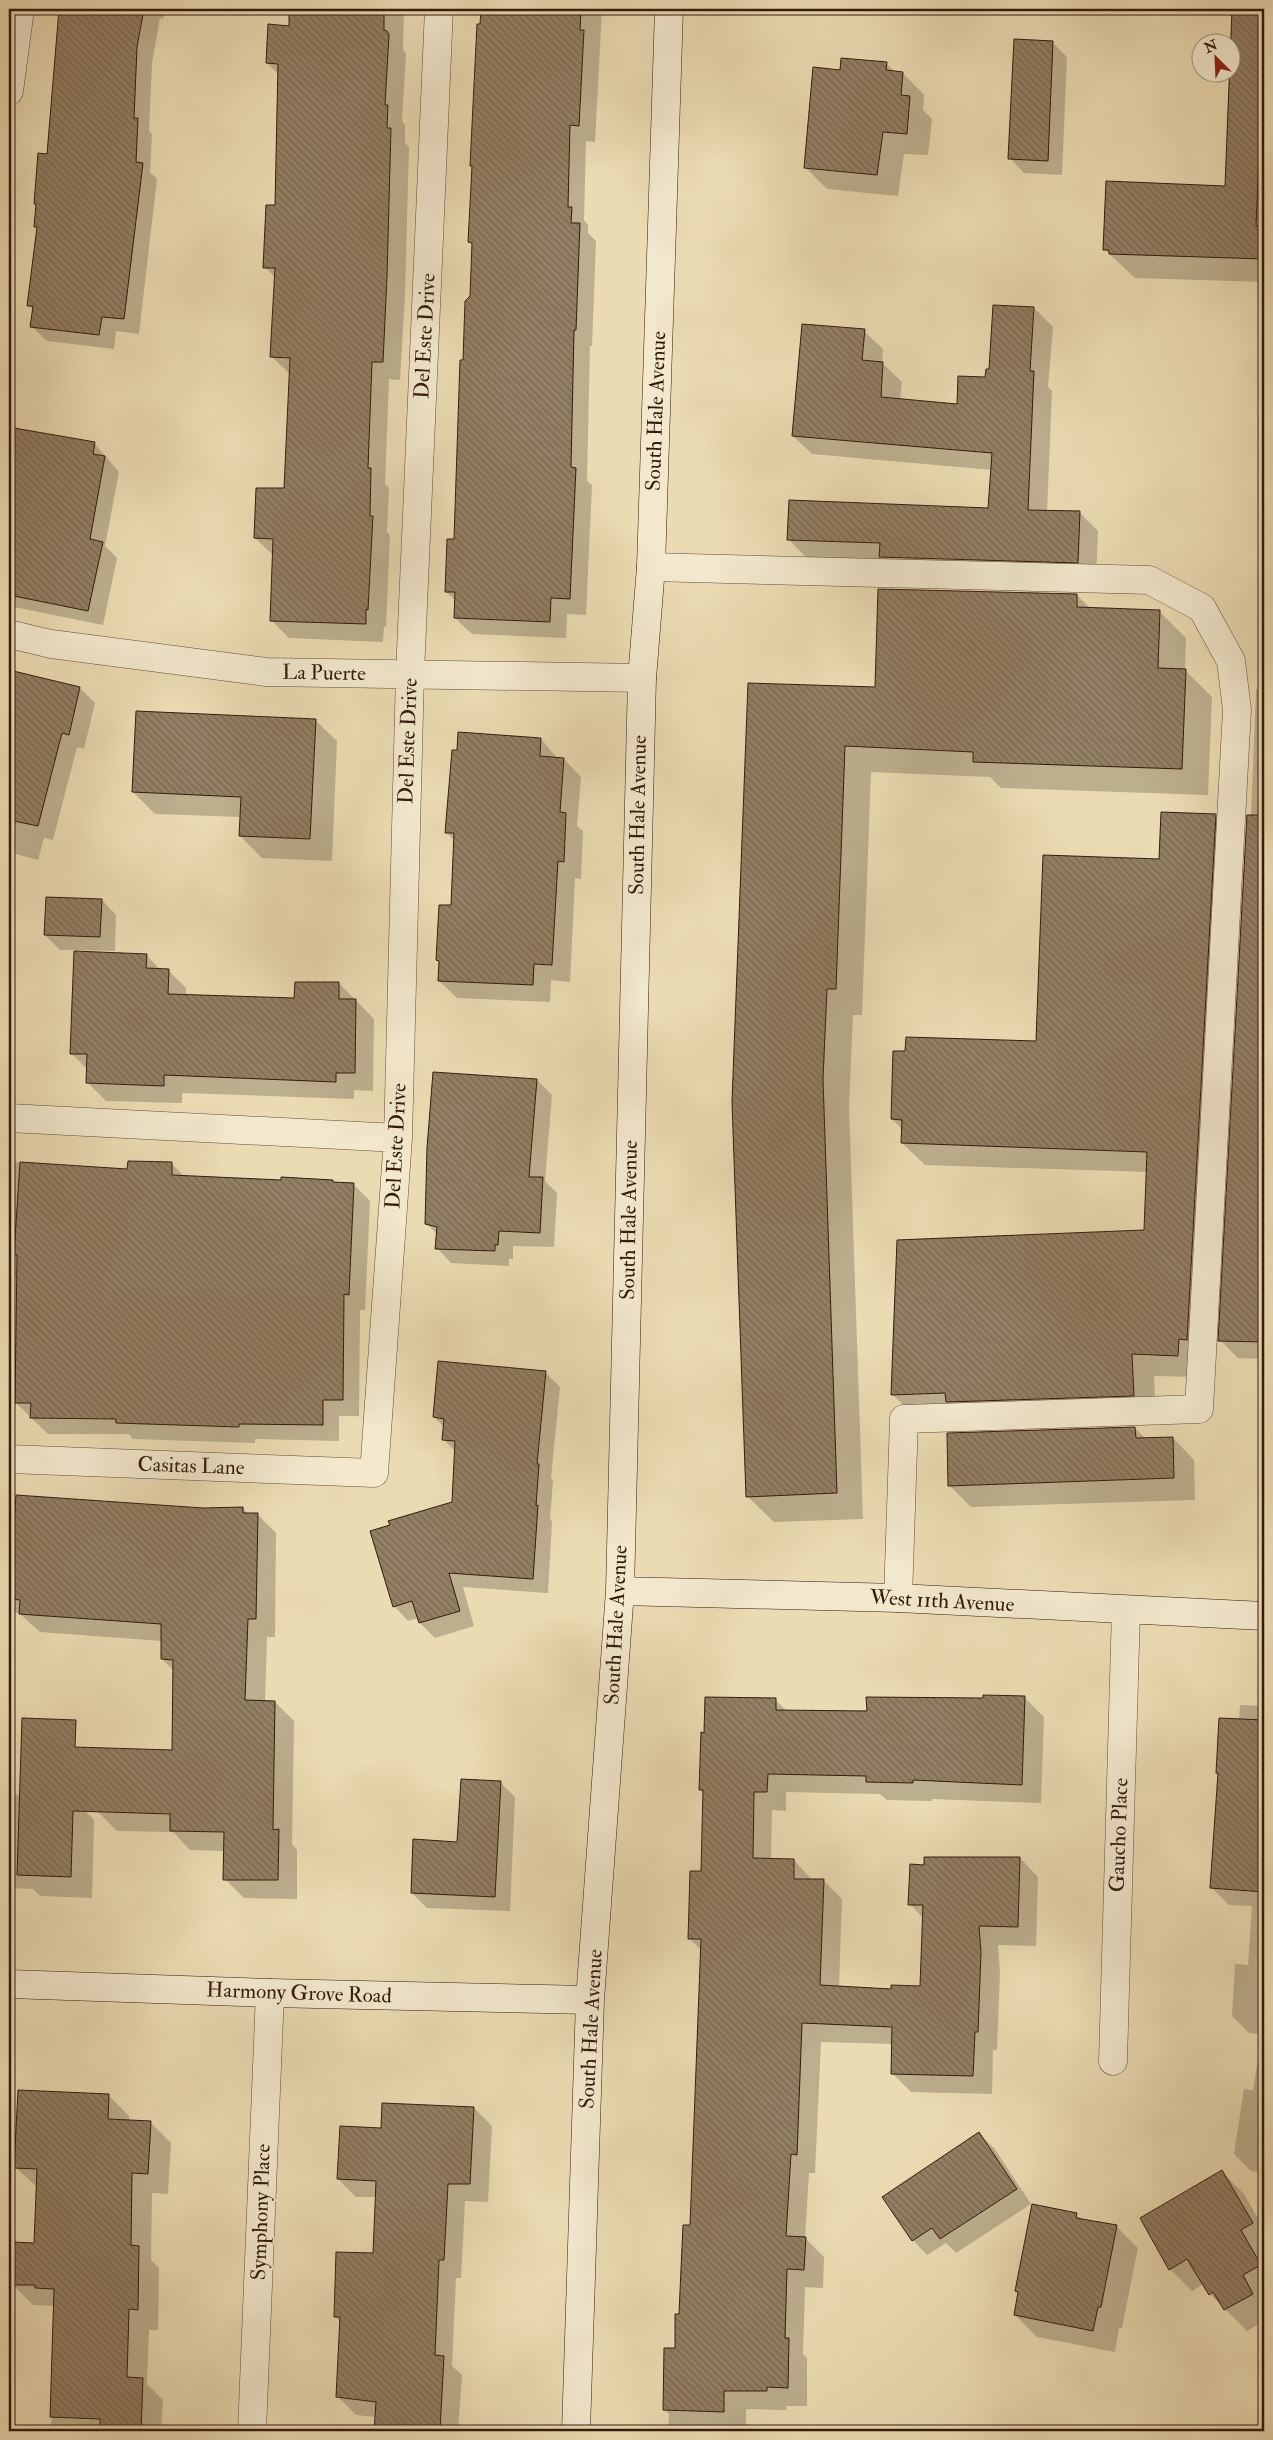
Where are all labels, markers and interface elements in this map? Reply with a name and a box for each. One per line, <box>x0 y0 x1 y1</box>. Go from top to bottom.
north arrow <box>1190 32 1240 82</box>
text: N <box>1201 36 1221 57</box>
street label: Del Este Drive <box>408 272 442 400</box>
street label: South Hale Avenue <box>640 330 672 491</box>
street label: La Puerte <box>282 659 366 687</box>
street label: Del Este Drive <box>392 677 424 804</box>
street label: South Hale Avenue <box>623 735 653 895</box>
street label: Del Este Drive <box>379 1082 413 1210</box>
street label: South Hale Avenue <box>614 1140 644 1300</box>
street label: Casitas Lane <box>137 1451 245 1481</box>
street label: South Hale Avenue <box>598 1544 634 1706</box>
street label: West 11th Avenue <box>868 1584 1015 1618</box>
street label: Gaucho Place <box>1104 1777 1135 1893</box>
street label: South Hale Avenue <box>573 1948 609 2110</box>
street label: Harmony Grove Road <box>206 1976 393 2010</box>
street label: Symphony Place <box>245 2143 277 2281</box>

